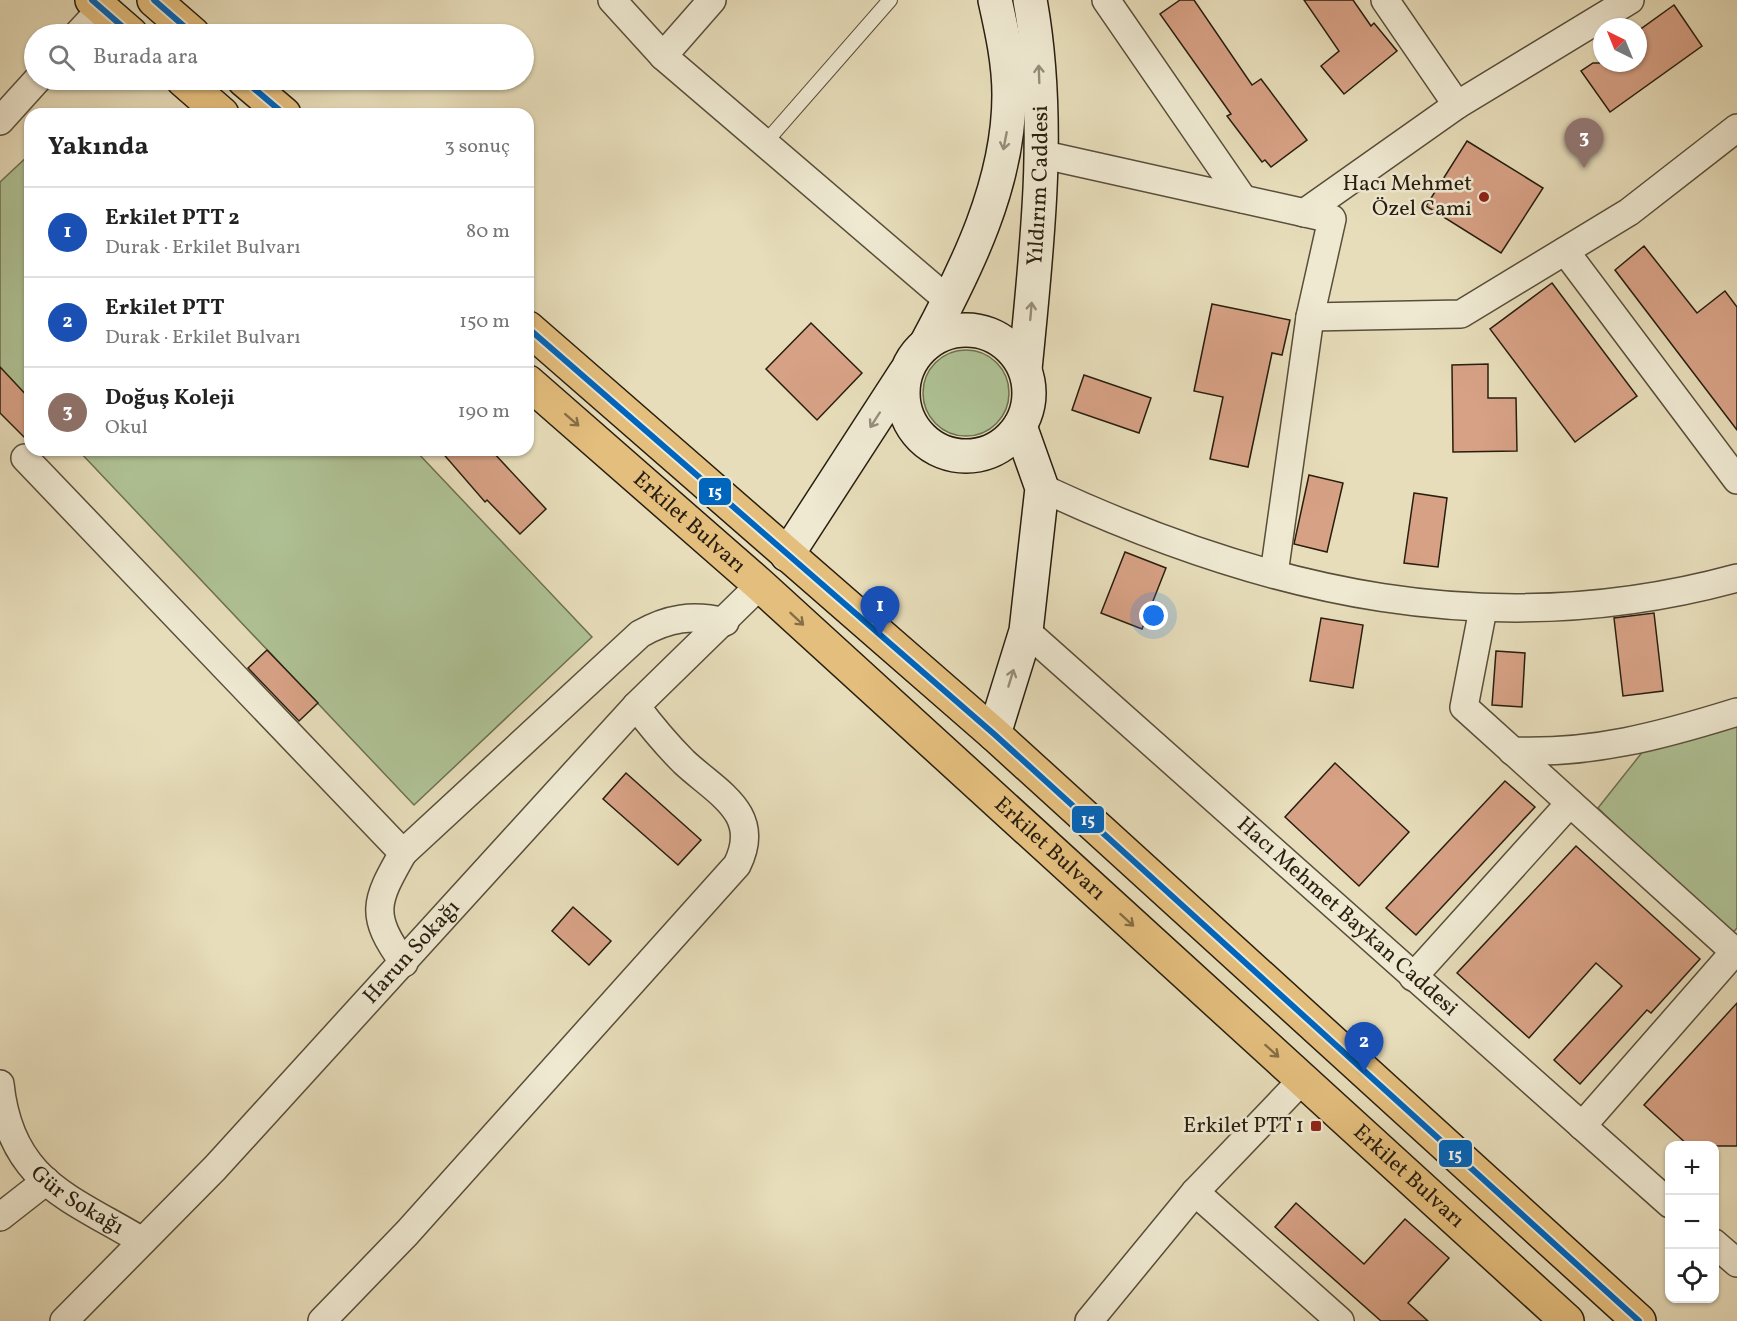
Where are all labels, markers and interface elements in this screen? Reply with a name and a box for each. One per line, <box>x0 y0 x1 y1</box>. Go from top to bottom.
north arrow <box>1593 18 1647 72</box>
search box <box>24 24 534 90</box>
icon: search <box>45 41 78 74</box>
text: Burada ara <box>93 42 198 73</box>
one-way arrow <box>1034 65 1045 85</box>
street label: Yıldırım Caddesi <box>1019 105 1057 267</box>
pin: 3 <box>1564 118 1604 168</box>
text: Yakında <box>48 129 149 165</box>
one-way arrow <box>999 131 1010 150</box>
text: 3 sonuç <box>444 133 510 161</box>
place label: Hacı Mehmet Özel Cami <box>1342 169 1472 225</box>
marker: Hacı Mehmet Özel Cami <box>1477 190 1491 204</box>
text: Erkilet PTT 2 <box>105 203 240 234</box>
text: 1 <box>63 218 72 246</box>
text: 80 m <box>466 218 510 246</box>
text: Durak · Erkilet Bulvarı <box>105 234 300 262</box>
text: Erkilet PTT <box>105 293 225 324</box>
one-way arrow <box>1026 301 1037 321</box>
text: 2 <box>62 308 73 336</box>
text: 150 m <box>459 308 510 336</box>
text: Durak · Erkilet Bulvarı <box>105 324 300 352</box>
text: Doğuş Koleji <box>105 383 235 414</box>
text: 3 <box>62 398 73 426</box>
text: 190 m <box>458 398 510 426</box>
one-way arrow <box>868 411 880 428</box>
one-way arrow <box>564 413 579 427</box>
text: Okul <box>105 414 148 442</box>
street label: Erkilet Bulvarı <box>626 465 752 581</box>
line badge: 15 <box>698 477 732 506</box>
text: 15 <box>708 482 722 504</box>
pin: 1 <box>860 586 900 636</box>
your location <box>1139 601 1168 630</box>
one-way arrow <box>789 612 804 626</box>
one-way arrow <box>1006 669 1017 688</box>
street label: Erkilet Bulvarı <box>987 790 1112 908</box>
line badge: 15 <box>1071 805 1105 834</box>
text: 15 <box>1081 810 1095 832</box>
street label: Hacı Mehmet Baykan Caddesi <box>1230 810 1465 1024</box>
street label: Harun Sokağı <box>356 893 467 1011</box>
one-way arrow <box>1120 913 1135 927</box>
pin: 2 <box>1344 1022 1384 1072</box>
one-way arrow <box>1264 1044 1279 1058</box>
place label: Erkilet PTT 1 <box>1183 1111 1304 1142</box>
street label: Erkilet Bulvarı <box>1346 1117 1471 1236</box>
marker: Erkilet PTT 1 <box>1309 1119 1323 1133</box>
line badge: 15 <box>1438 1139 1473 1168</box>
map controls <box>1665 1141 1719 1303</box>
button: + <box>1665 1141 1719 1195</box>
text: 15 <box>1448 1145 1462 1167</box>
street label: Gür Sokağı <box>23 1159 129 1243</box>
button: − <box>1665 1195 1719 1249</box>
button: locate <box>1665 1249 1719 1303</box>

